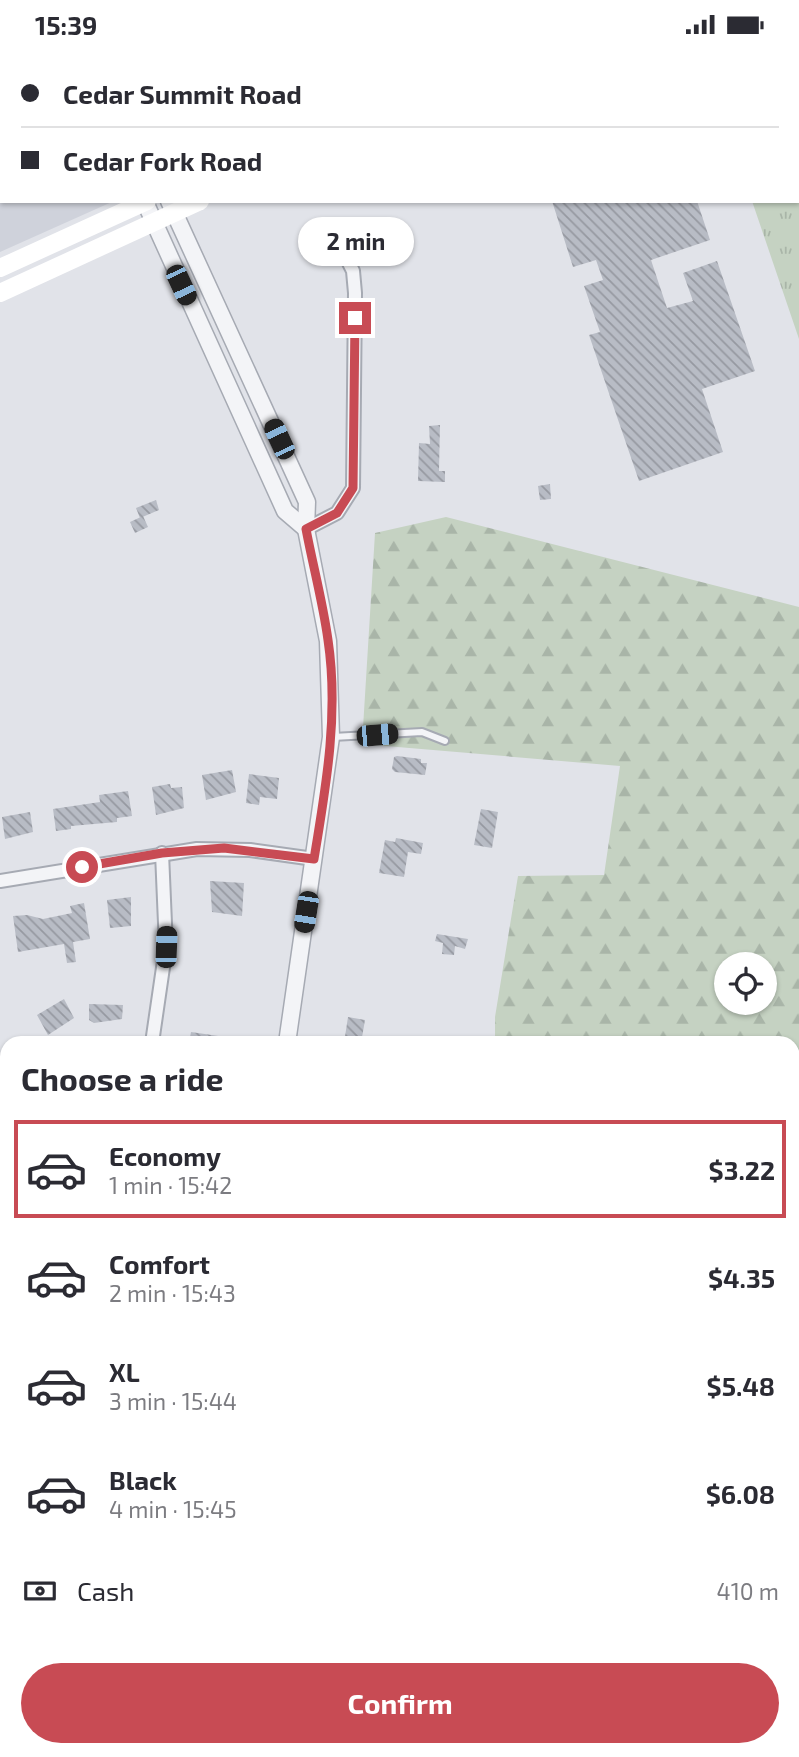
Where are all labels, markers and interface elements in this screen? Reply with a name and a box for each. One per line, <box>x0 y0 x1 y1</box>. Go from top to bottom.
text: 15:39 <box>35 9 97 40</box>
text: Cedar Summit Road <box>63 78 302 109</box>
text: Cedar Fork Road <box>63 145 262 176</box>
callout: 2 min <box>297 217 413 265</box>
text: 2 min <box>327 227 385 255</box>
car <box>163 262 200 308</box>
route end <box>339 302 371 334</box>
car <box>261 416 298 462</box>
car <box>356 723 399 747</box>
route start <box>66 851 98 883</box>
car <box>293 890 320 934</box>
car <box>155 926 178 968</box>
map controls <box>714 952 777 1015</box>
button: locate <box>714 952 777 1015</box>
text: Choose a ride <box>21 1059 224 1097</box>
icon: car <box>25 1138 88 1201</box>
text: Economy <box>109 1140 221 1171</box>
text: $3.22 <box>709 1154 775 1185</box>
text: 1 min · 15:42 <box>109 1171 232 1199</box>
icon: car <box>25 1246 88 1309</box>
text: Comfort <box>109 1248 210 1279</box>
text: $4.35 <box>708 1262 775 1293</box>
text: 2 min · 15:43 <box>109 1279 236 1307</box>
icon: car <box>25 1354 88 1417</box>
text: XL <box>109 1356 140 1387</box>
text: $5.48 <box>707 1370 775 1401</box>
text: 3 min · 15:44 <box>109 1387 237 1415</box>
icon: car <box>25 1462 88 1525</box>
text: Black <box>109 1464 177 1495</box>
text: $6.08 <box>706 1478 775 1509</box>
text: 4 min · 15:45 <box>109 1495 237 1523</box>
icon: cash <box>21 1572 59 1610</box>
text: Cash <box>77 1575 134 1606</box>
text: 410 m <box>717 1577 779 1605</box>
button: Confirm <box>21 1663 779 1743</box>

